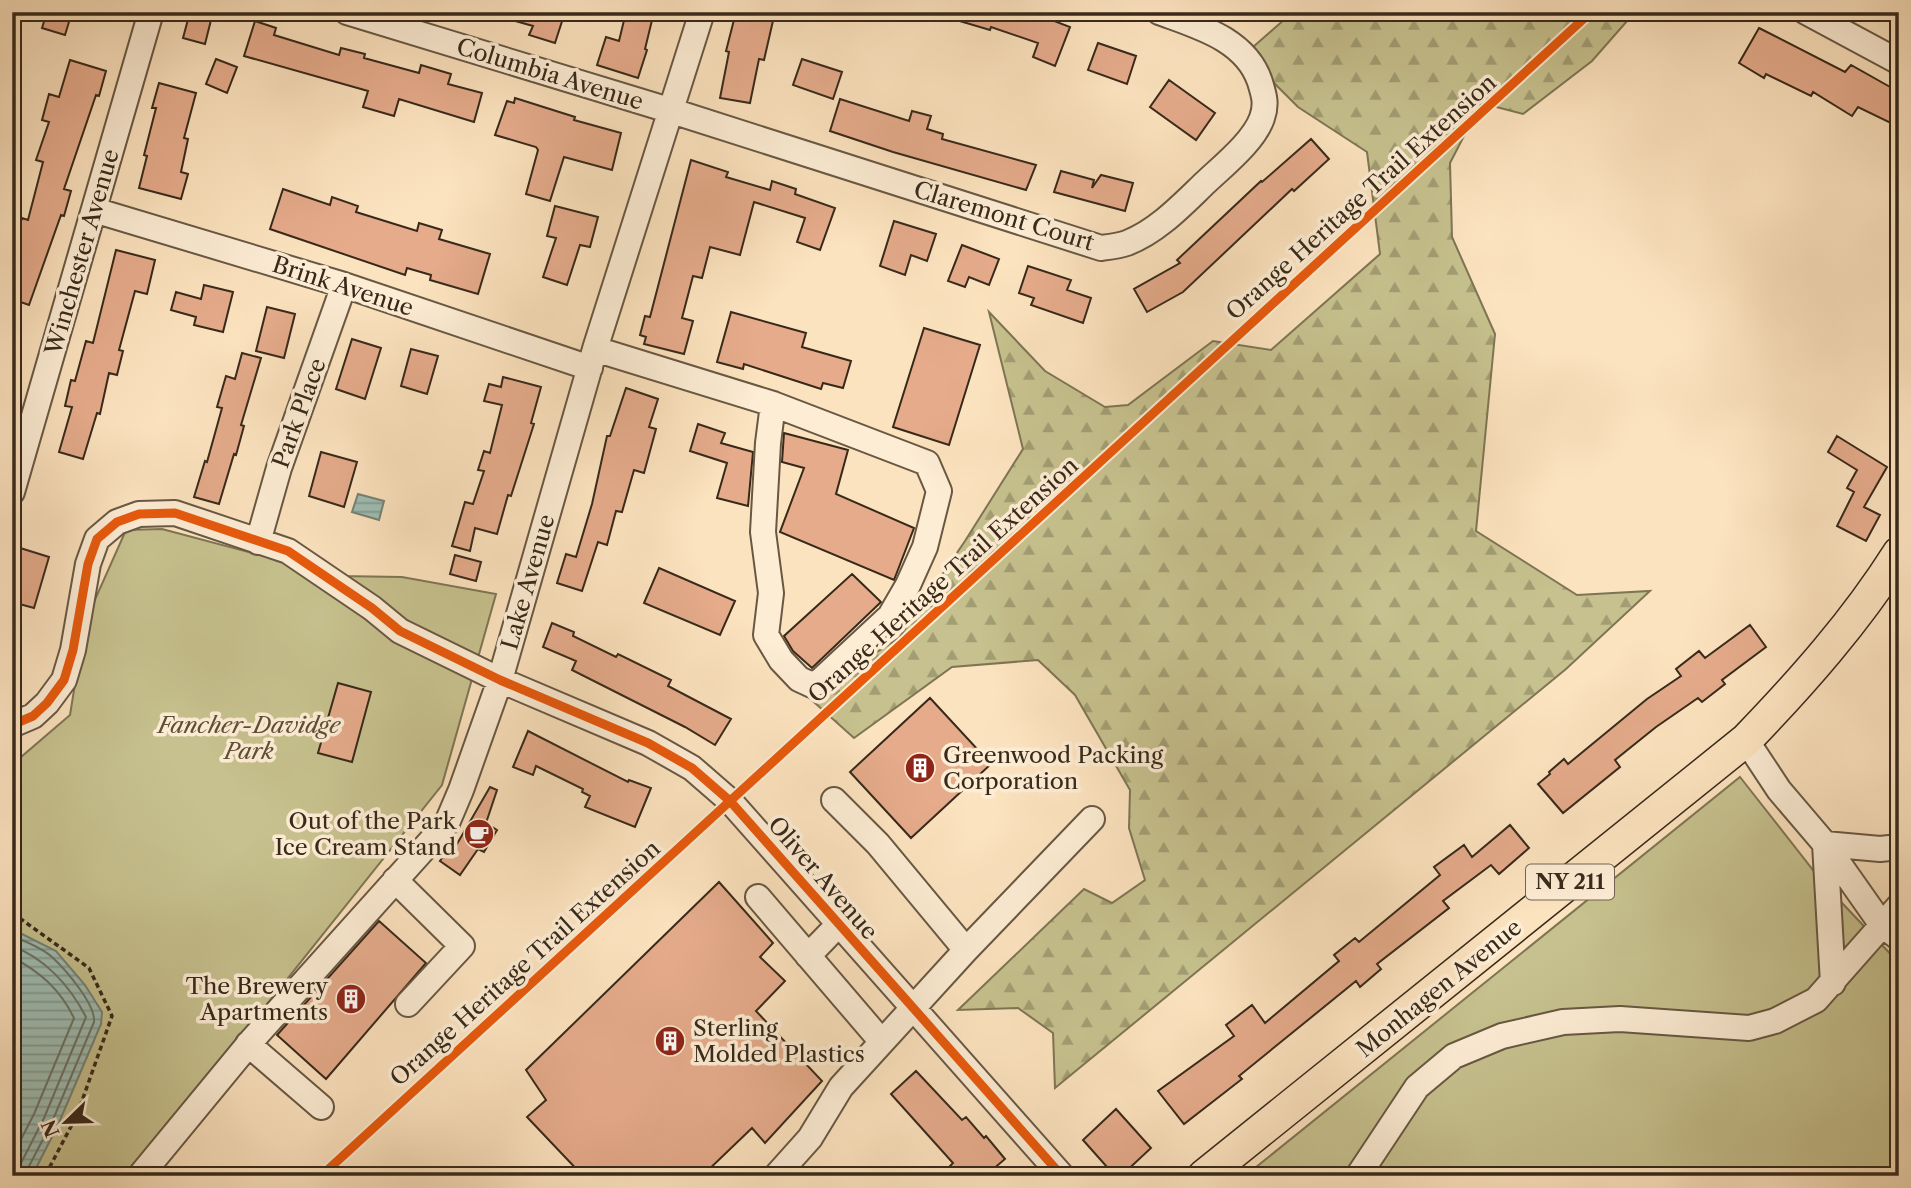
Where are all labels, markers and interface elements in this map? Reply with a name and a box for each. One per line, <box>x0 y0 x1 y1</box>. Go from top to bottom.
street label: Columbia Avenue <box>453 32 647 116</box>
street label: Orange Heritage Trail Extension <box>1220 68 1502 326</box>
street label: Winchester Avenue <box>39 146 125 359</box>
street label: Claremont Court <box>911 175 1097 257</box>
street label: Brink Avenue <box>269 250 417 322</box>
street label: Park Place <box>266 354 332 472</box>
street label: Orange Heritage Trail Extension <box>802 451 1084 709</box>
street label: Lake Avenue <box>495 511 561 653</box>
park label: Fancher-Davidge Park <box>156 711 341 765</box>
place label: Greenwood Packing Corporation <box>943 741 1164 795</box>
building icon: Greenwood Packing Corporation <box>903 751 937 785</box>
place label: Out of the Park Ice Cream Stand <box>275 807 458 861</box>
street label: Oliver Avenue <box>762 811 884 945</box>
cafe icon: Out of the Park Ice Cream Stand <box>462 817 496 851</box>
street label: Orange Heritage Trail Extension <box>384 834 666 1092</box>
road number: NY 211 <box>1526 864 1614 900</box>
street label: Monhagen Avenue <box>1351 913 1527 1063</box>
place label: The Brewery Apartments <box>186 972 328 1026</box>
building icon: The Brewery Apartments <box>334 982 368 1016</box>
place label: Sterling Molded Plastics <box>693 1014 865 1068</box>
building icon: Sterling Molded Plastics <box>653 1024 687 1058</box>
north arrow <box>32 1086 102 1156</box>
text: N <box>37 1116 65 1141</box>

